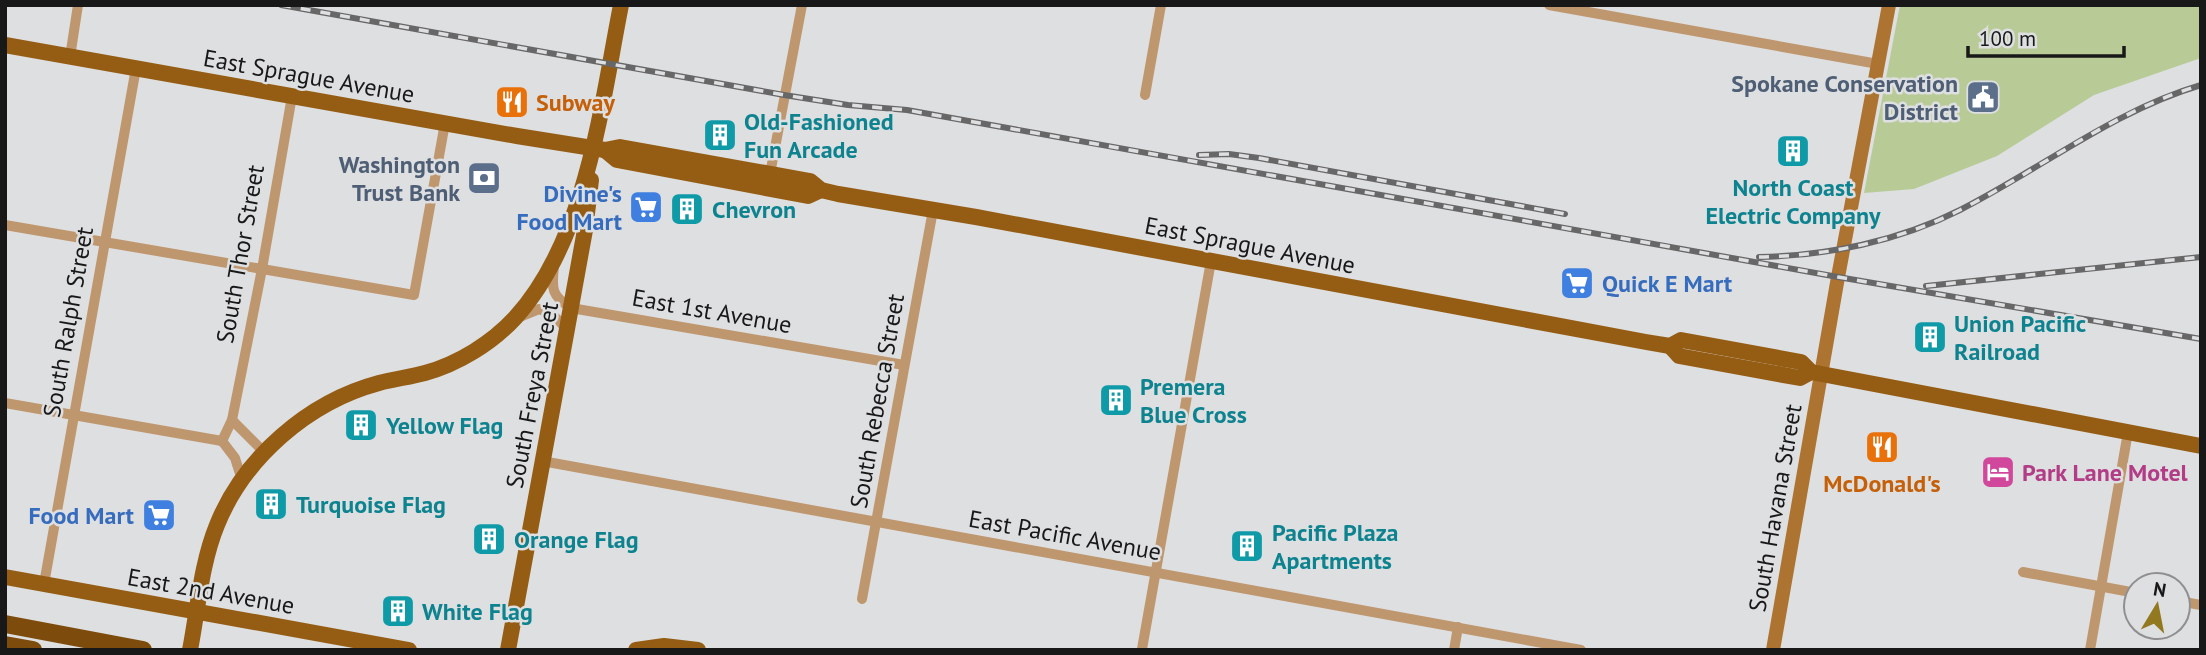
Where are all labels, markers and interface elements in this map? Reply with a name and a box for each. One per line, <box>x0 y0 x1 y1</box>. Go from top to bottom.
scale bar <box>1968 14 2124 58</box>
text: 100 m <box>1979 25 2036 52</box>
street label: East Sprague Avenue <box>201 42 417 110</box>
place label: Spokane Conservation District <box>1731 68 1959 127</box>
public building icon: Spokane Conservation District <box>1964 78 2002 116</box>
restaurant icon: Subway <box>493 83 531 121</box>
place label: Subway <box>536 87 615 118</box>
place label: Old-Fashioned Fun Arcade <box>744 106 894 165</box>
building icon: Old-Fashioned Fun Arcade <box>701 116 739 154</box>
building icon: North Coast Electric Company <box>1774 132 1812 170</box>
place label: Washington Trust Bank <box>339 149 460 208</box>
bank icon: Washington Trust Bank <box>465 159 503 197</box>
street label: South Thor Street <box>209 162 271 346</box>
place label: North Coast Electric Company <box>1705 172 1881 231</box>
place label: Divine's Food Mart <box>516 178 623 237</box>
supermarket icon: Divine's Food Mart <box>627 188 665 226</box>
building icon: Chevron <box>668 190 706 228</box>
place label: Chevron <box>712 194 796 225</box>
street label: East Sprague Avenue <box>1142 209 1358 281</box>
street label: South Ralph Street <box>36 224 100 420</box>
supermarket icon: Quick E Mart <box>1558 264 1596 302</box>
place label: Quick E Mart <box>1602 268 1733 299</box>
street label: East 1st Avenue <box>630 282 794 340</box>
street label: South Rebecca Street <box>843 291 911 511</box>
street label: South Freya Street <box>499 299 565 491</box>
place label: Union Pacific Railroad <box>1954 308 2086 367</box>
building icon: Union Pacific Railroad <box>1911 318 1949 356</box>
place label: Premera Blue Cross <box>1140 371 1247 430</box>
building icon: Premera Blue Cross <box>1097 381 1135 419</box>
street label: South Havana Street <box>1741 402 1809 614</box>
building icon: Yellow Flag <box>342 406 380 444</box>
place label: Yellow Flag <box>385 410 503 441</box>
restaurant icon: McDonald's <box>1863 428 1901 466</box>
hotel icon: Park Lane Motel <box>1979 453 2017 491</box>
place label: Park Lane Motel <box>2022 457 2189 488</box>
place label: McDonald's <box>1823 468 1941 499</box>
building icon: Turquoise Flag <box>252 485 290 523</box>
place label: Turquoise Flag <box>296 489 446 520</box>
supermarket icon: Food Mart <box>140 496 178 534</box>
place label: Food Mart <box>28 500 135 531</box>
street label: East Pacific Avenue <box>966 503 1164 567</box>
place label: Pacific Plaza Apartments <box>1272 517 1399 576</box>
building icon: Orange Flag <box>470 520 508 558</box>
place label: Orange Flag <box>514 524 639 555</box>
building icon: Pacific Plaza Apartments <box>1228 527 1266 565</box>
street label: East 2nd Avenue <box>125 561 297 621</box>
north arrow <box>2122 571 2192 641</box>
text: N <box>2152 576 2168 602</box>
building icon: White Flag <box>379 592 417 630</box>
place label: White Flag <box>422 596 533 627</box>

